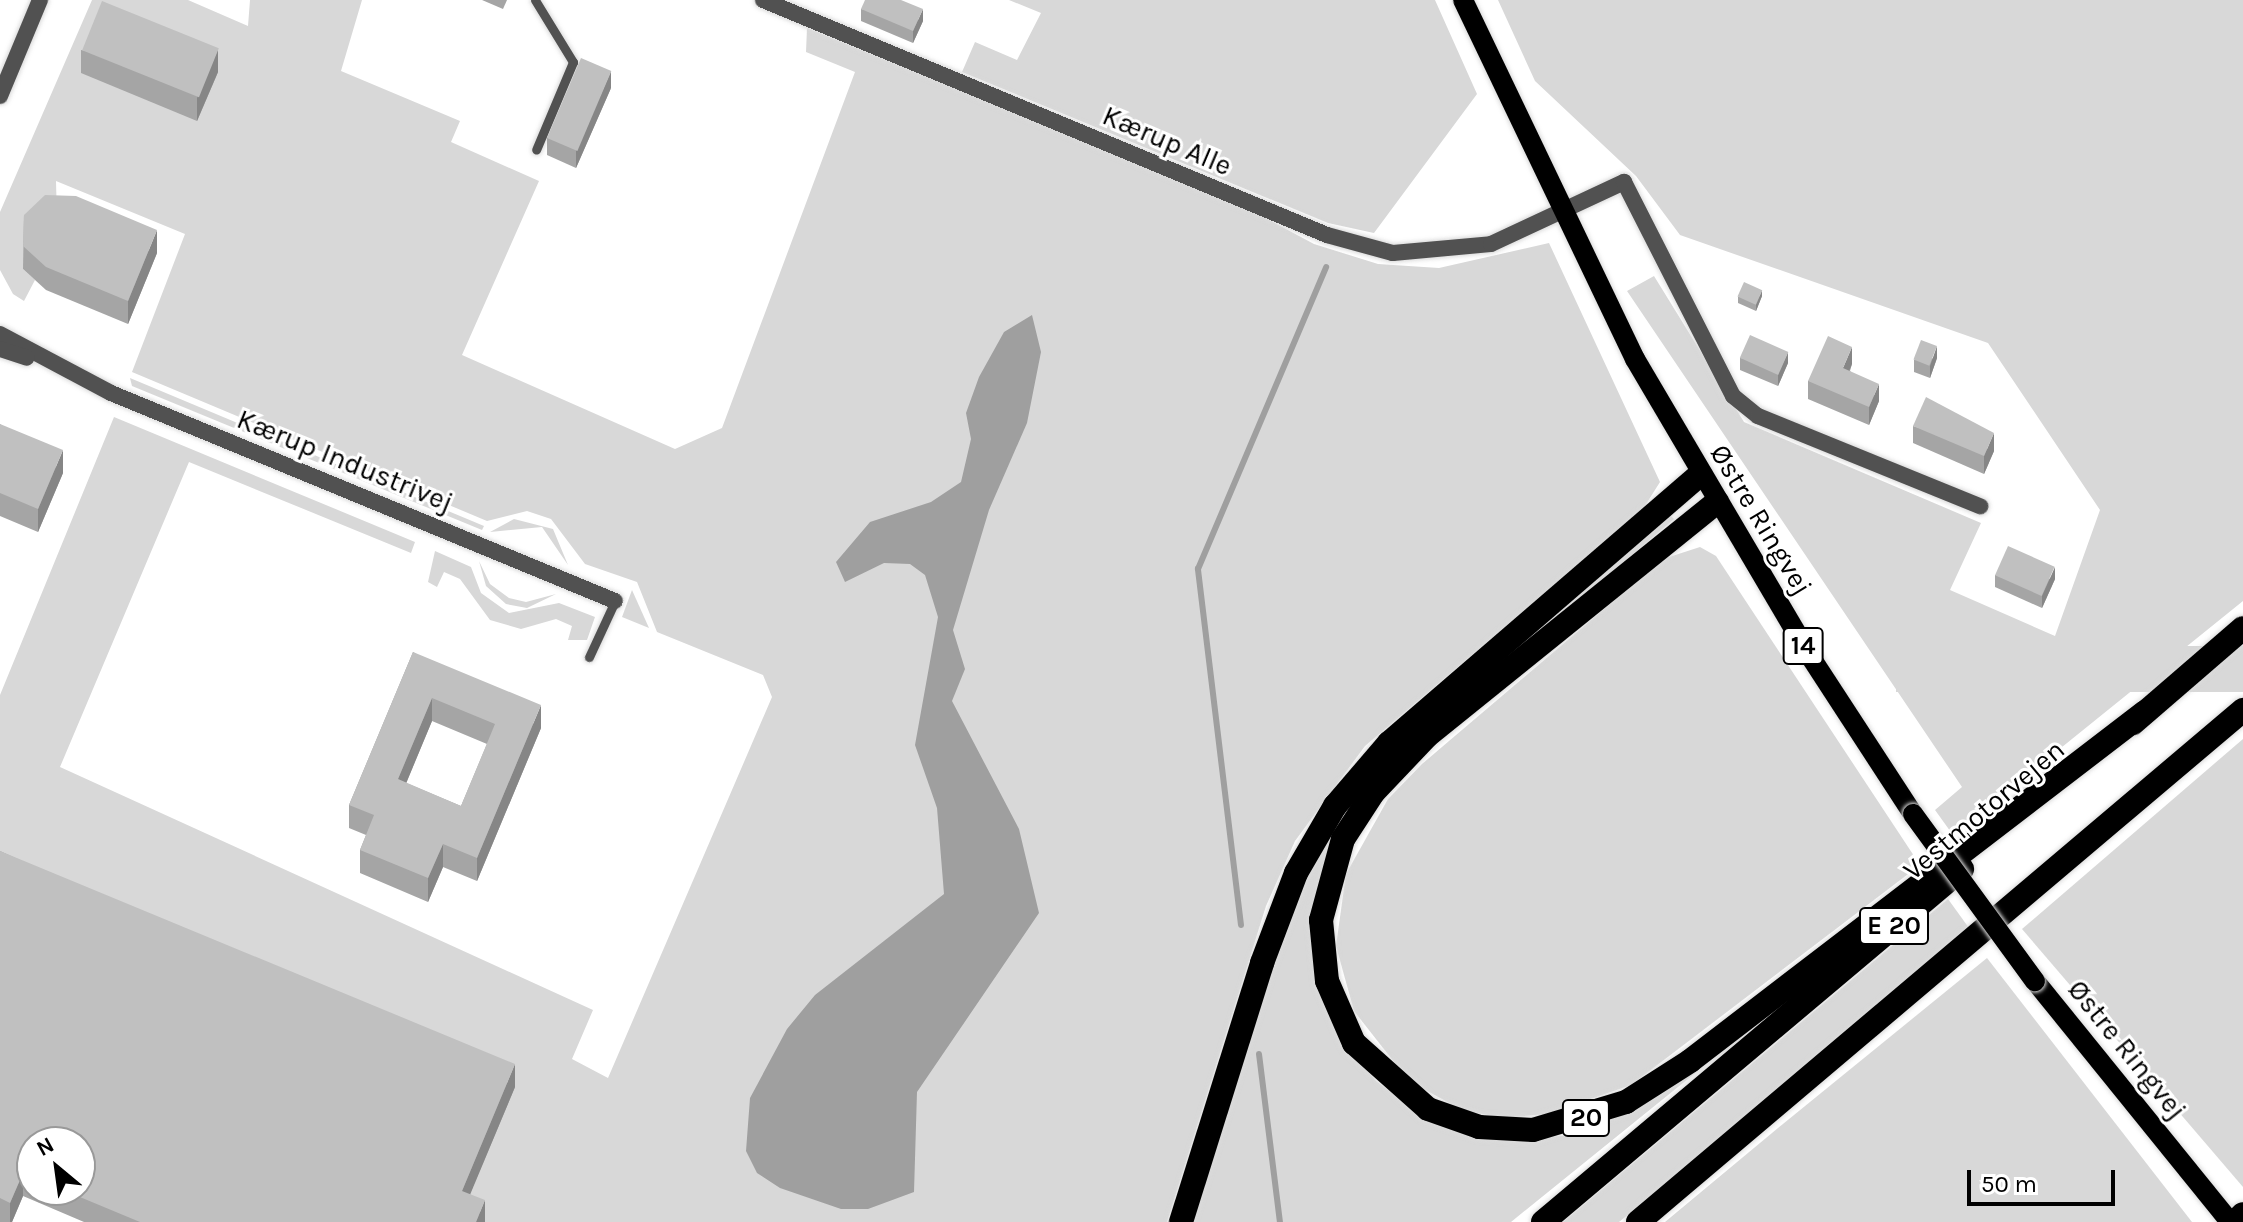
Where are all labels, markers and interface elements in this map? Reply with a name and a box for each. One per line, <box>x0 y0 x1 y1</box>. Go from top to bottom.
street label: Kærup Alle <box>1097 99 1237 183</box>
street label: Kærup Industrivej <box>232 402 458 520</box>
street label: Østre Ringvej <box>1703 439 1819 601</box>
road number: 14 <box>1781 624 1825 668</box>
street label: Vestmotorvejen <box>1896 733 2072 887</box>
road number: E 20 <box>1858 904 1930 948</box>
street label: Østre Ringvej <box>2060 973 2194 1127</box>
road number: 20 <box>1560 1096 1612 1140</box>
north arrow <box>16 1126 96 1206</box>
text: N <box>32 1132 59 1162</box>
scale bar <box>1971 1154 2119 1204</box>
text: 50 m <box>1981 1170 2037 1198</box>

